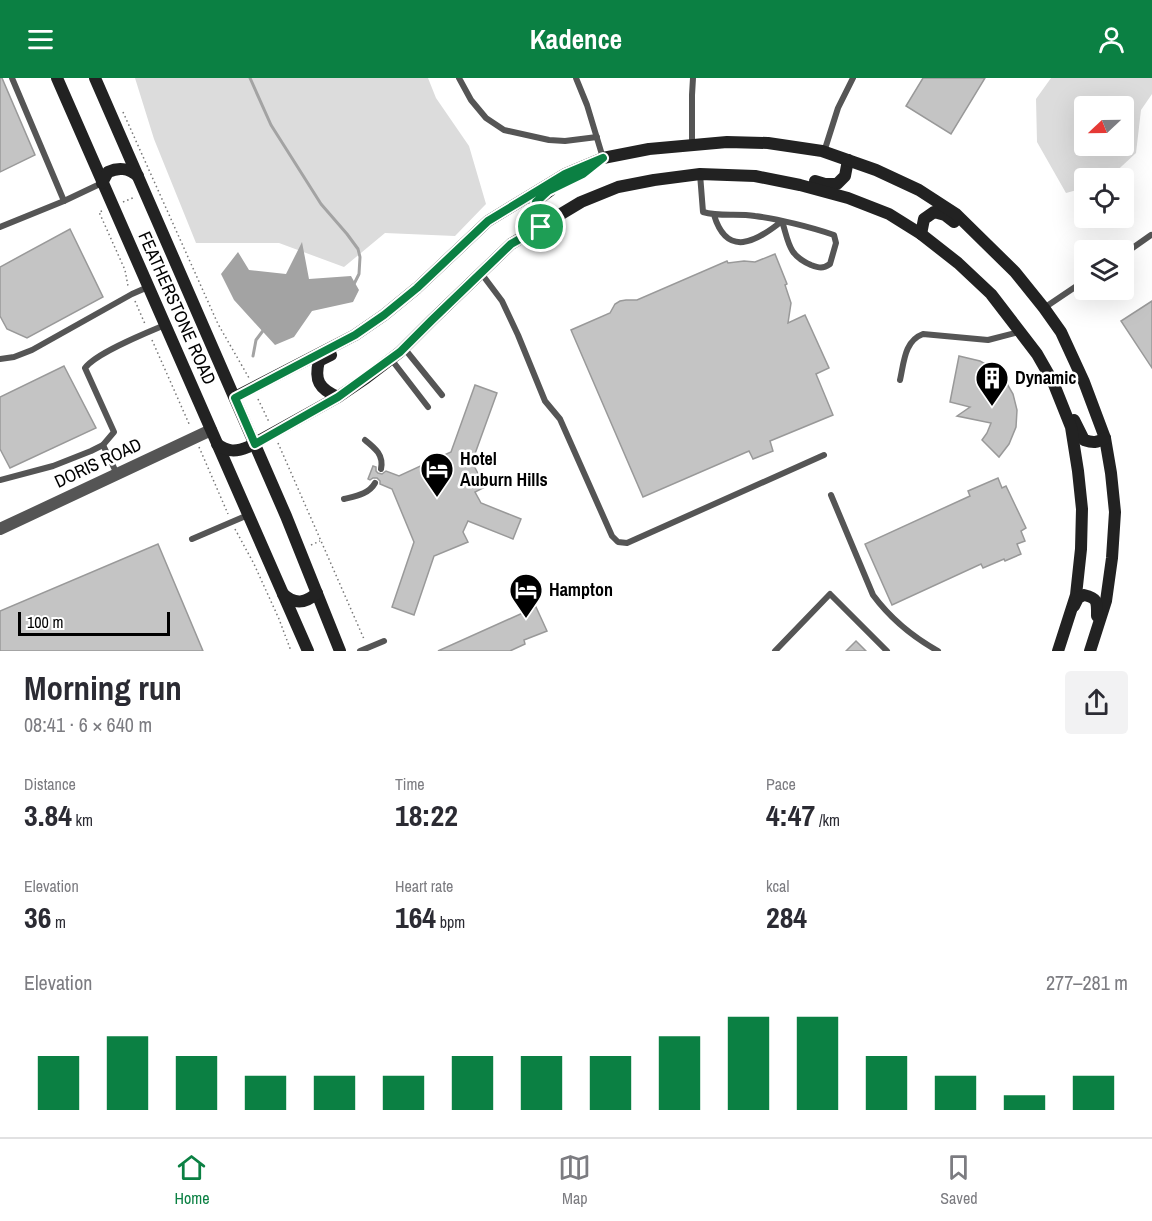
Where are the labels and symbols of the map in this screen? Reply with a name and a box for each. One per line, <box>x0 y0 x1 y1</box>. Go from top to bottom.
north arrow <box>1074 96 1134 156</box>
pin <box>515 201 566 252</box>
street label: FEATHERSTONE ROAD <box>132 227 222 388</box>
building icon: Dynamic <box>974 360 1010 407</box>
place label: Dynamic <box>1015 365 1077 390</box>
street label: DORIS ROAD <box>50 431 145 494</box>
place label: Hotel Auburn Hills <box>460 446 548 492</box>
hotel icon: Hotel Auburn Hills <box>419 451 455 498</box>
hotel icon: Hampton <box>508 572 544 619</box>
place label: Hampton <box>549 577 613 602</box>
scale bar <box>18 609 170 636</box>

